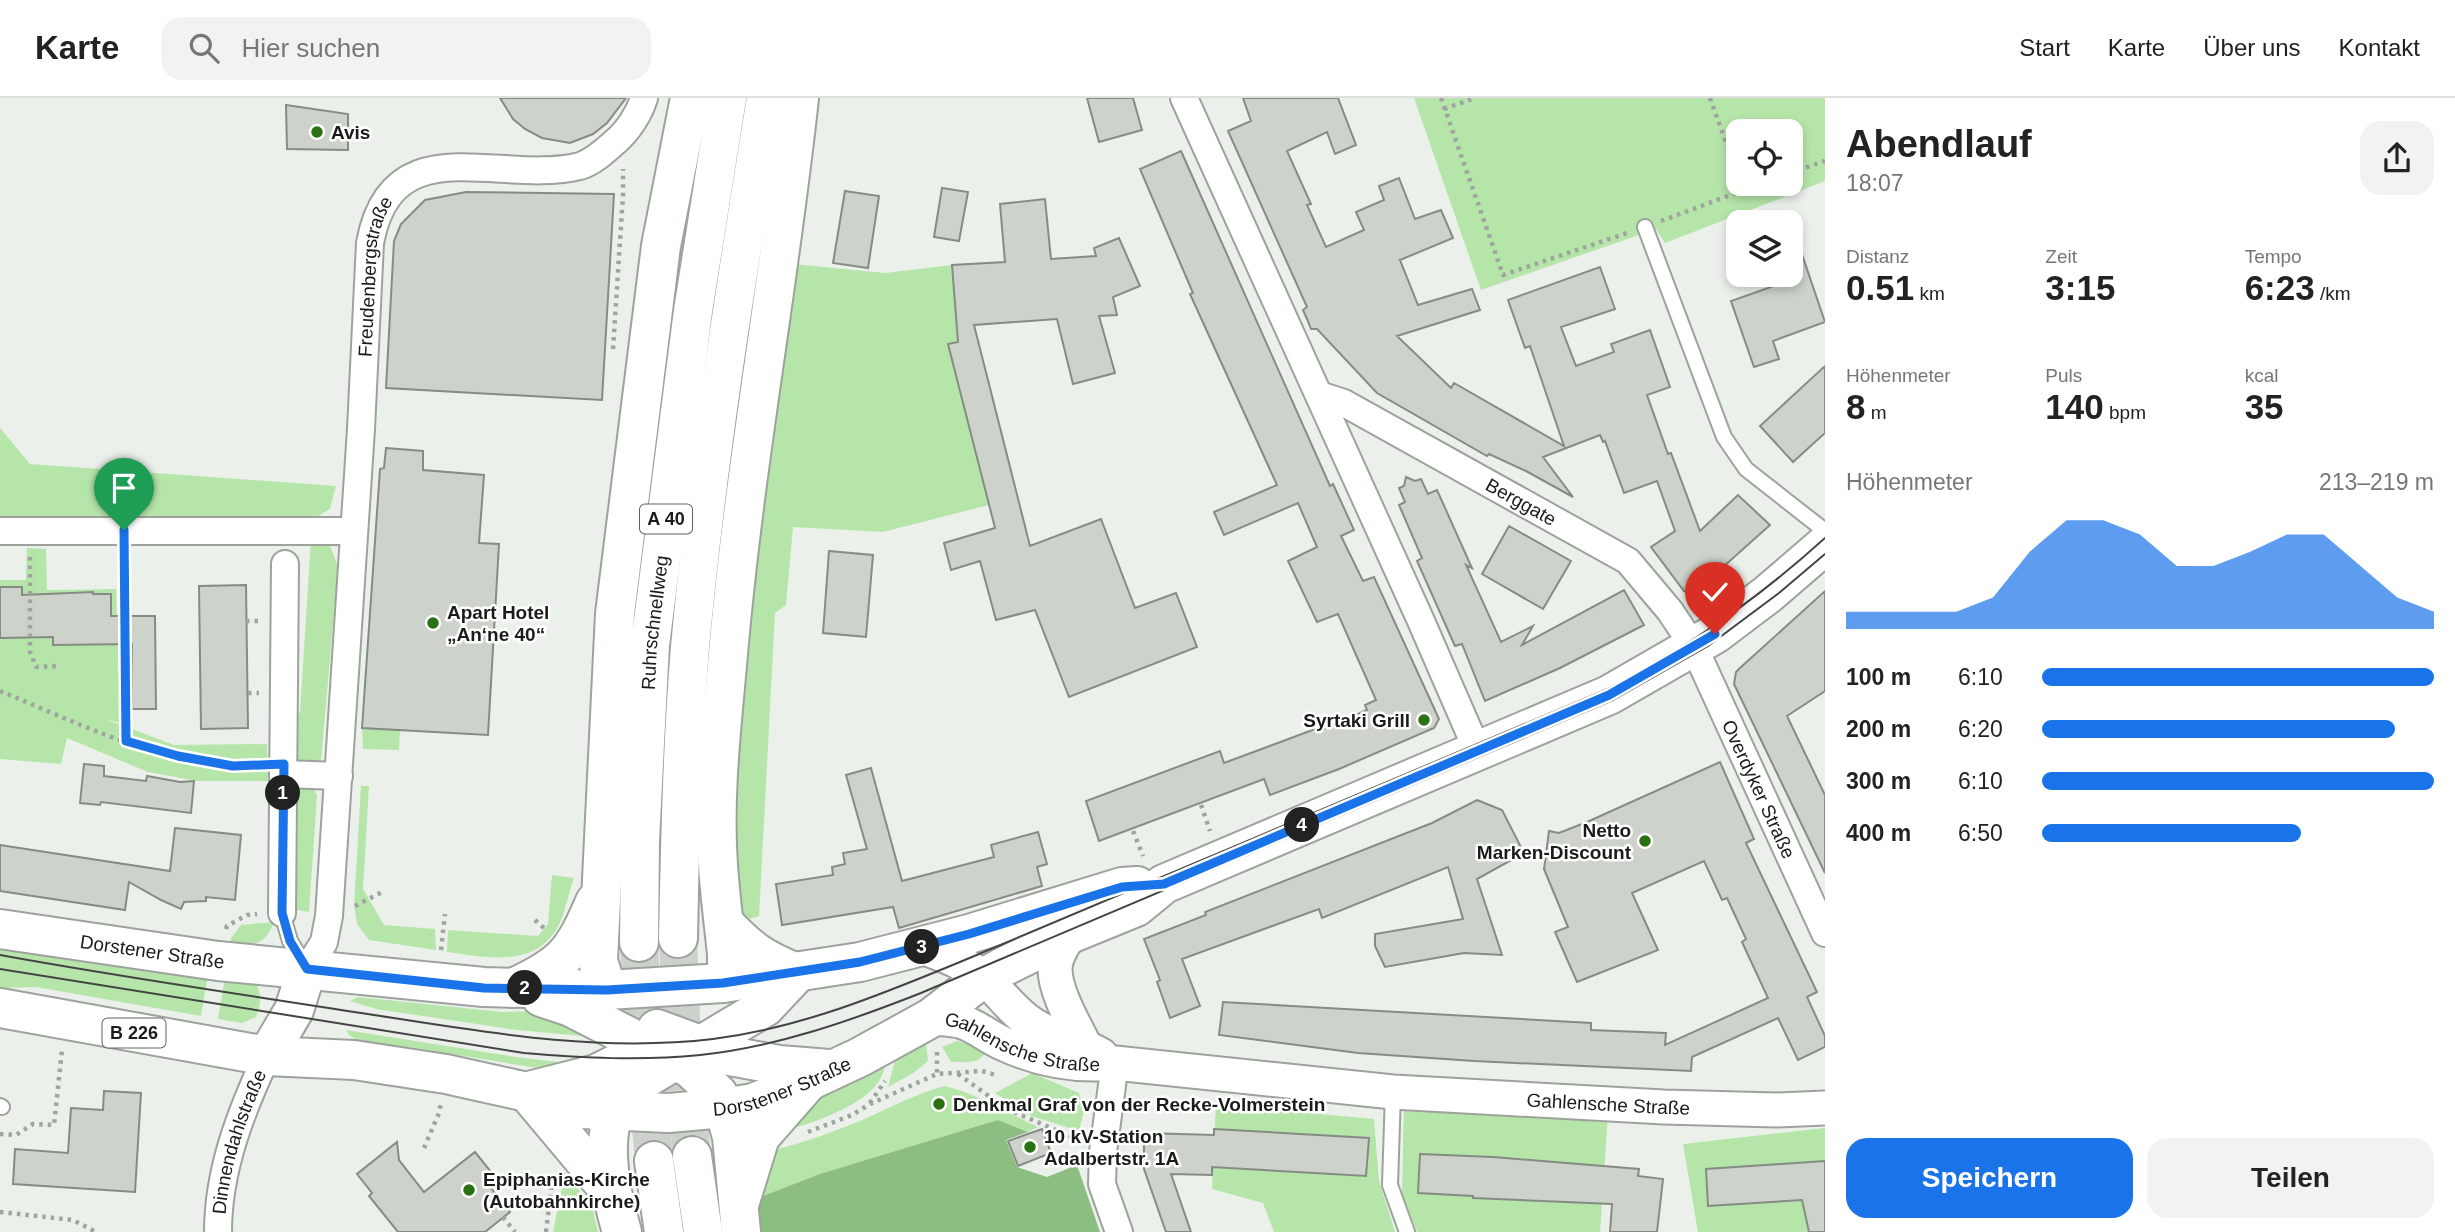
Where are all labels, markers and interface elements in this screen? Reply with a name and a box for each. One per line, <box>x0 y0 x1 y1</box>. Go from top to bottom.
search box <box>161 17 651 80</box>
text: Karte <box>35 29 119 66</box>
icon: search <box>185 29 223 67</box>
text: Hier suchen <box>241 33 380 63</box>
text: Start <box>2019 34 2070 61</box>
text: Karte <box>2108 34 2165 61</box>
text: Über uns <box>2203 34 2301 61</box>
text: Kontakt <box>2339 34 2420 61</box>
map controls <box>1726 119 1803 287</box>
button: locate <box>1726 119 1803 196</box>
button: share <box>2360 121 2434 195</box>
place label: Avis <box>331 122 370 143</box>
text: Abendlauf <box>1846 123 2032 165</box>
marker: Avis <box>309 124 325 140</box>
text: 18:07 <box>1846 170 1904 196</box>
street label: Freudenbergstraße <box>354 192 396 357</box>
button: layers <box>1726 210 1803 287</box>
text: Distanz <box>1846 246 1909 267</box>
text: Zeit <box>2045 246 2077 267</box>
text: Tempo <box>2245 246 2302 267</box>
text: 0.51 <box>1846 268 1914 307</box>
text: 3:15 <box>2045 268 2115 307</box>
text: 6:23 <box>2245 268 2315 307</box>
text: km <box>1914 283 1945 304</box>
text: /km <box>2315 283 2351 304</box>
text: Höhenmeter <box>1846 365 1951 386</box>
text: Puls <box>2045 365 2082 386</box>
text: kcal <box>2245 365 2278 386</box>
text: 8 <box>1846 387 1865 426</box>
text: 140 <box>2045 387 2104 426</box>
text: 35 <box>2245 387 2284 426</box>
text: m <box>1865 402 1887 423</box>
text: bpm <box>2104 402 2146 423</box>
pin <box>94 458 154 530</box>
icon: arrive <box>105 469 143 507</box>
text: Höhenmeter <box>1846 469 1973 495</box>
text: 213–219 m <box>2319 469 2434 495</box>
street label: Berggate <box>1482 474 1560 530</box>
road number: A 40 <box>640 505 692 534</box>
street label: Ruhrschnellweg <box>637 554 672 690</box>
pin <box>1685 562 1745 634</box>
icon: check <box>1696 573 1734 611</box>
place label: Apart Hotel „An‘ne 40“ <box>447 602 549 645</box>
marker: Apart Hotel „An‘ne 40“ <box>425 615 441 631</box>
text: 100 m <box>1846 664 1911 690</box>
text: 6:10 <box>1958 664 2003 690</box>
place label: Syrtaki Grill <box>1303 710 1410 731</box>
marker: Syrtaki Grill <box>1416 712 1432 728</box>
street label: Overdyker Straße <box>1718 716 1800 862</box>
text: 200 m <box>1846 716 1911 742</box>
text: 6:20 <box>1958 716 2003 742</box>
text: 300 m <box>1846 768 1911 794</box>
text: 6:10 <box>1958 768 2003 794</box>
pin: 1 <box>266 776 300 810</box>
text: 1 <box>277 782 288 803</box>
pin: 4 <box>1284 808 1320 842</box>
text: 4 <box>1296 814 1307 835</box>
place label: Netto Marken-Discount <box>1477 820 1632 863</box>
text: 400 m <box>1846 820 1911 846</box>
text: 6:50 <box>1958 820 2003 846</box>
marker: Netto Marken-Discount <box>1637 833 1653 849</box>
street label: Dorstener Straße <box>79 930 226 972</box>
pin: 3 <box>904 930 940 964</box>
text: 3 <box>916 936 927 957</box>
pin: 2 <box>508 970 542 1006</box>
text: 2 <box>519 977 530 998</box>
street label: Gahlensche Straße <box>944 1008 1100 1075</box>
road number: B 226 <box>102 1018 166 1048</box>
street label: Dorstener Straße <box>712 1052 854 1119</box>
street label: Dinnendahlstraße <box>208 1066 270 1215</box>
street label: Gahlensche Straße <box>1526 1089 1690 1118</box>
place label: Denkmal Graf von der Recke-Volmerstein <box>953 1094 1325 1115</box>
marker: Denkmal Graf von der Recke-Volmerstein <box>931 1096 947 1112</box>
place label: 10 kV-Station Adalbertstr. 1A <box>1044 1126 1179 1169</box>
button: Speichern <box>1846 1138 2133 1218</box>
button: Teilen <box>2147 1138 2434 1218</box>
marker: 10 kV-Station Adalbertstr. 1A <box>1022 1139 1038 1155</box>
place label: Epiphanias-Kirche (Autobahnkirche) <box>483 1169 650 1212</box>
marker: Epiphanias-Kirche (Autobahnkirche) <box>461 1182 477 1198</box>

